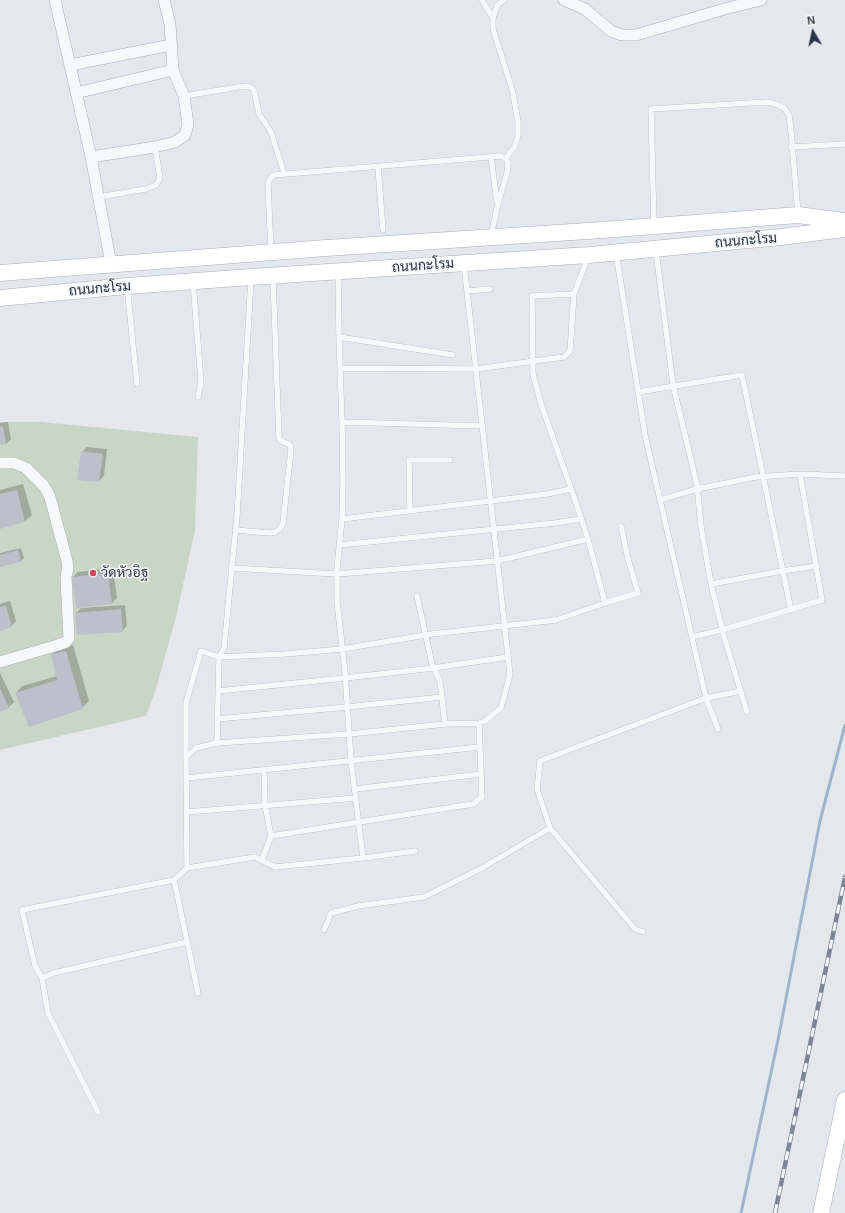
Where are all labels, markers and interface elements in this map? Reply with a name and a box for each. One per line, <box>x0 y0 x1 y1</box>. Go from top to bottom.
north arrow <box>793 12 833 52</box>
text: N <box>806 14 816 27</box>
street label: ถนนกะโรม <box>714 230 778 252</box>
street label: ถนนกะโรม <box>391 255 455 277</box>
street label: ถนนกะโรม <box>68 278 132 300</box>
place label: วัดหัวอิฐ <box>101 565 148 581</box>
marker: วัดหัวอิฐ <box>88 568 98 578</box>

